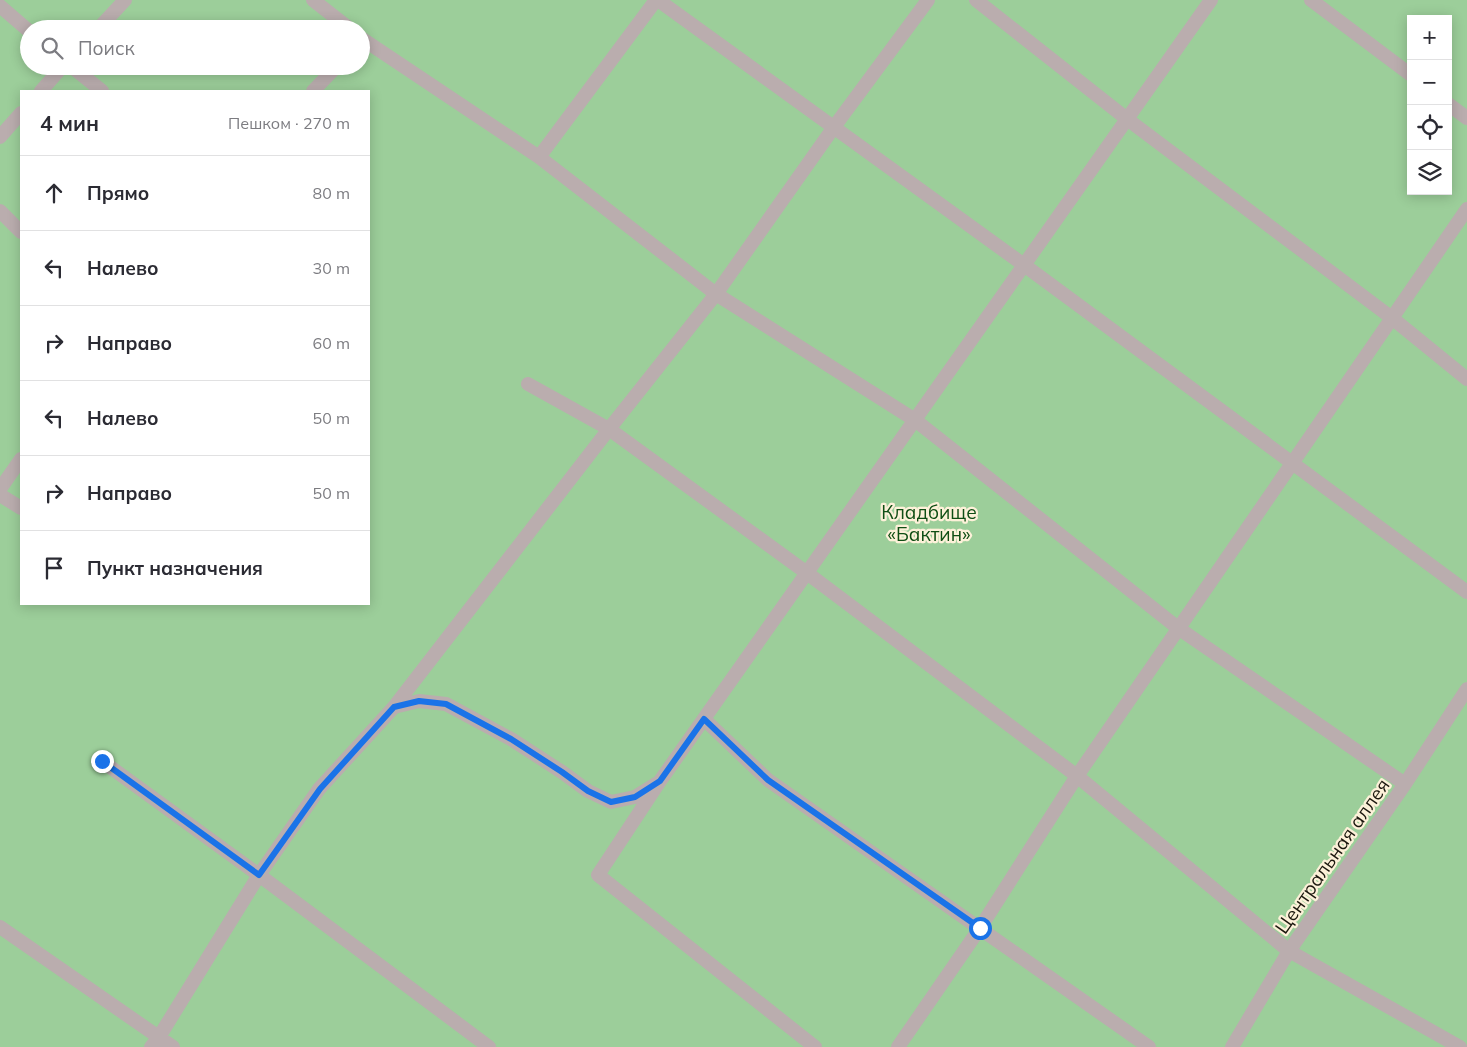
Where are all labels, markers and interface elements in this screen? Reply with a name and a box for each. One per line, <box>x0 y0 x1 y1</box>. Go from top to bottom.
map controls <box>1407 15 1452 195</box>
button: + <box>1407 15 1452 60</box>
search box <box>20 20 370 75</box>
icon: search <box>38 34 66 62</box>
text: Поиск <box>78 36 135 60</box>
button: − <box>1407 60 1452 105</box>
button: locate <box>1407 105 1452 150</box>
text: 4 мин <box>40 110 99 136</box>
text: Пешком · 270 m <box>228 113 350 133</box>
button: layers <box>1407 150 1452 195</box>
icon: ahead <box>40 179 68 207</box>
text: Прямо <box>87 181 149 205</box>
text: 80 m <box>313 183 350 203</box>
icon: left <box>40 254 68 282</box>
text: Налево <box>87 256 159 280</box>
text: 30 m <box>313 258 350 278</box>
icon: right <box>40 329 68 357</box>
text: Направо <box>87 331 172 355</box>
text: 60 m <box>313 333 350 353</box>
icon: left <box>40 404 68 432</box>
text: Налево <box>87 406 159 430</box>
text: 50 m <box>313 408 350 428</box>
icon: right <box>40 479 68 507</box>
text: Направо <box>87 481 172 505</box>
text: 50 m <box>313 483 350 503</box>
park label: Кладбище «Бактин» <box>881 500 977 546</box>
icon: arrive <box>40 554 68 582</box>
text: Пункт назначения <box>87 556 263 580</box>
route end <box>91 750 114 773</box>
street label: Центральная аллея <box>1269 774 1395 938</box>
route start <box>969 917 992 940</box>

